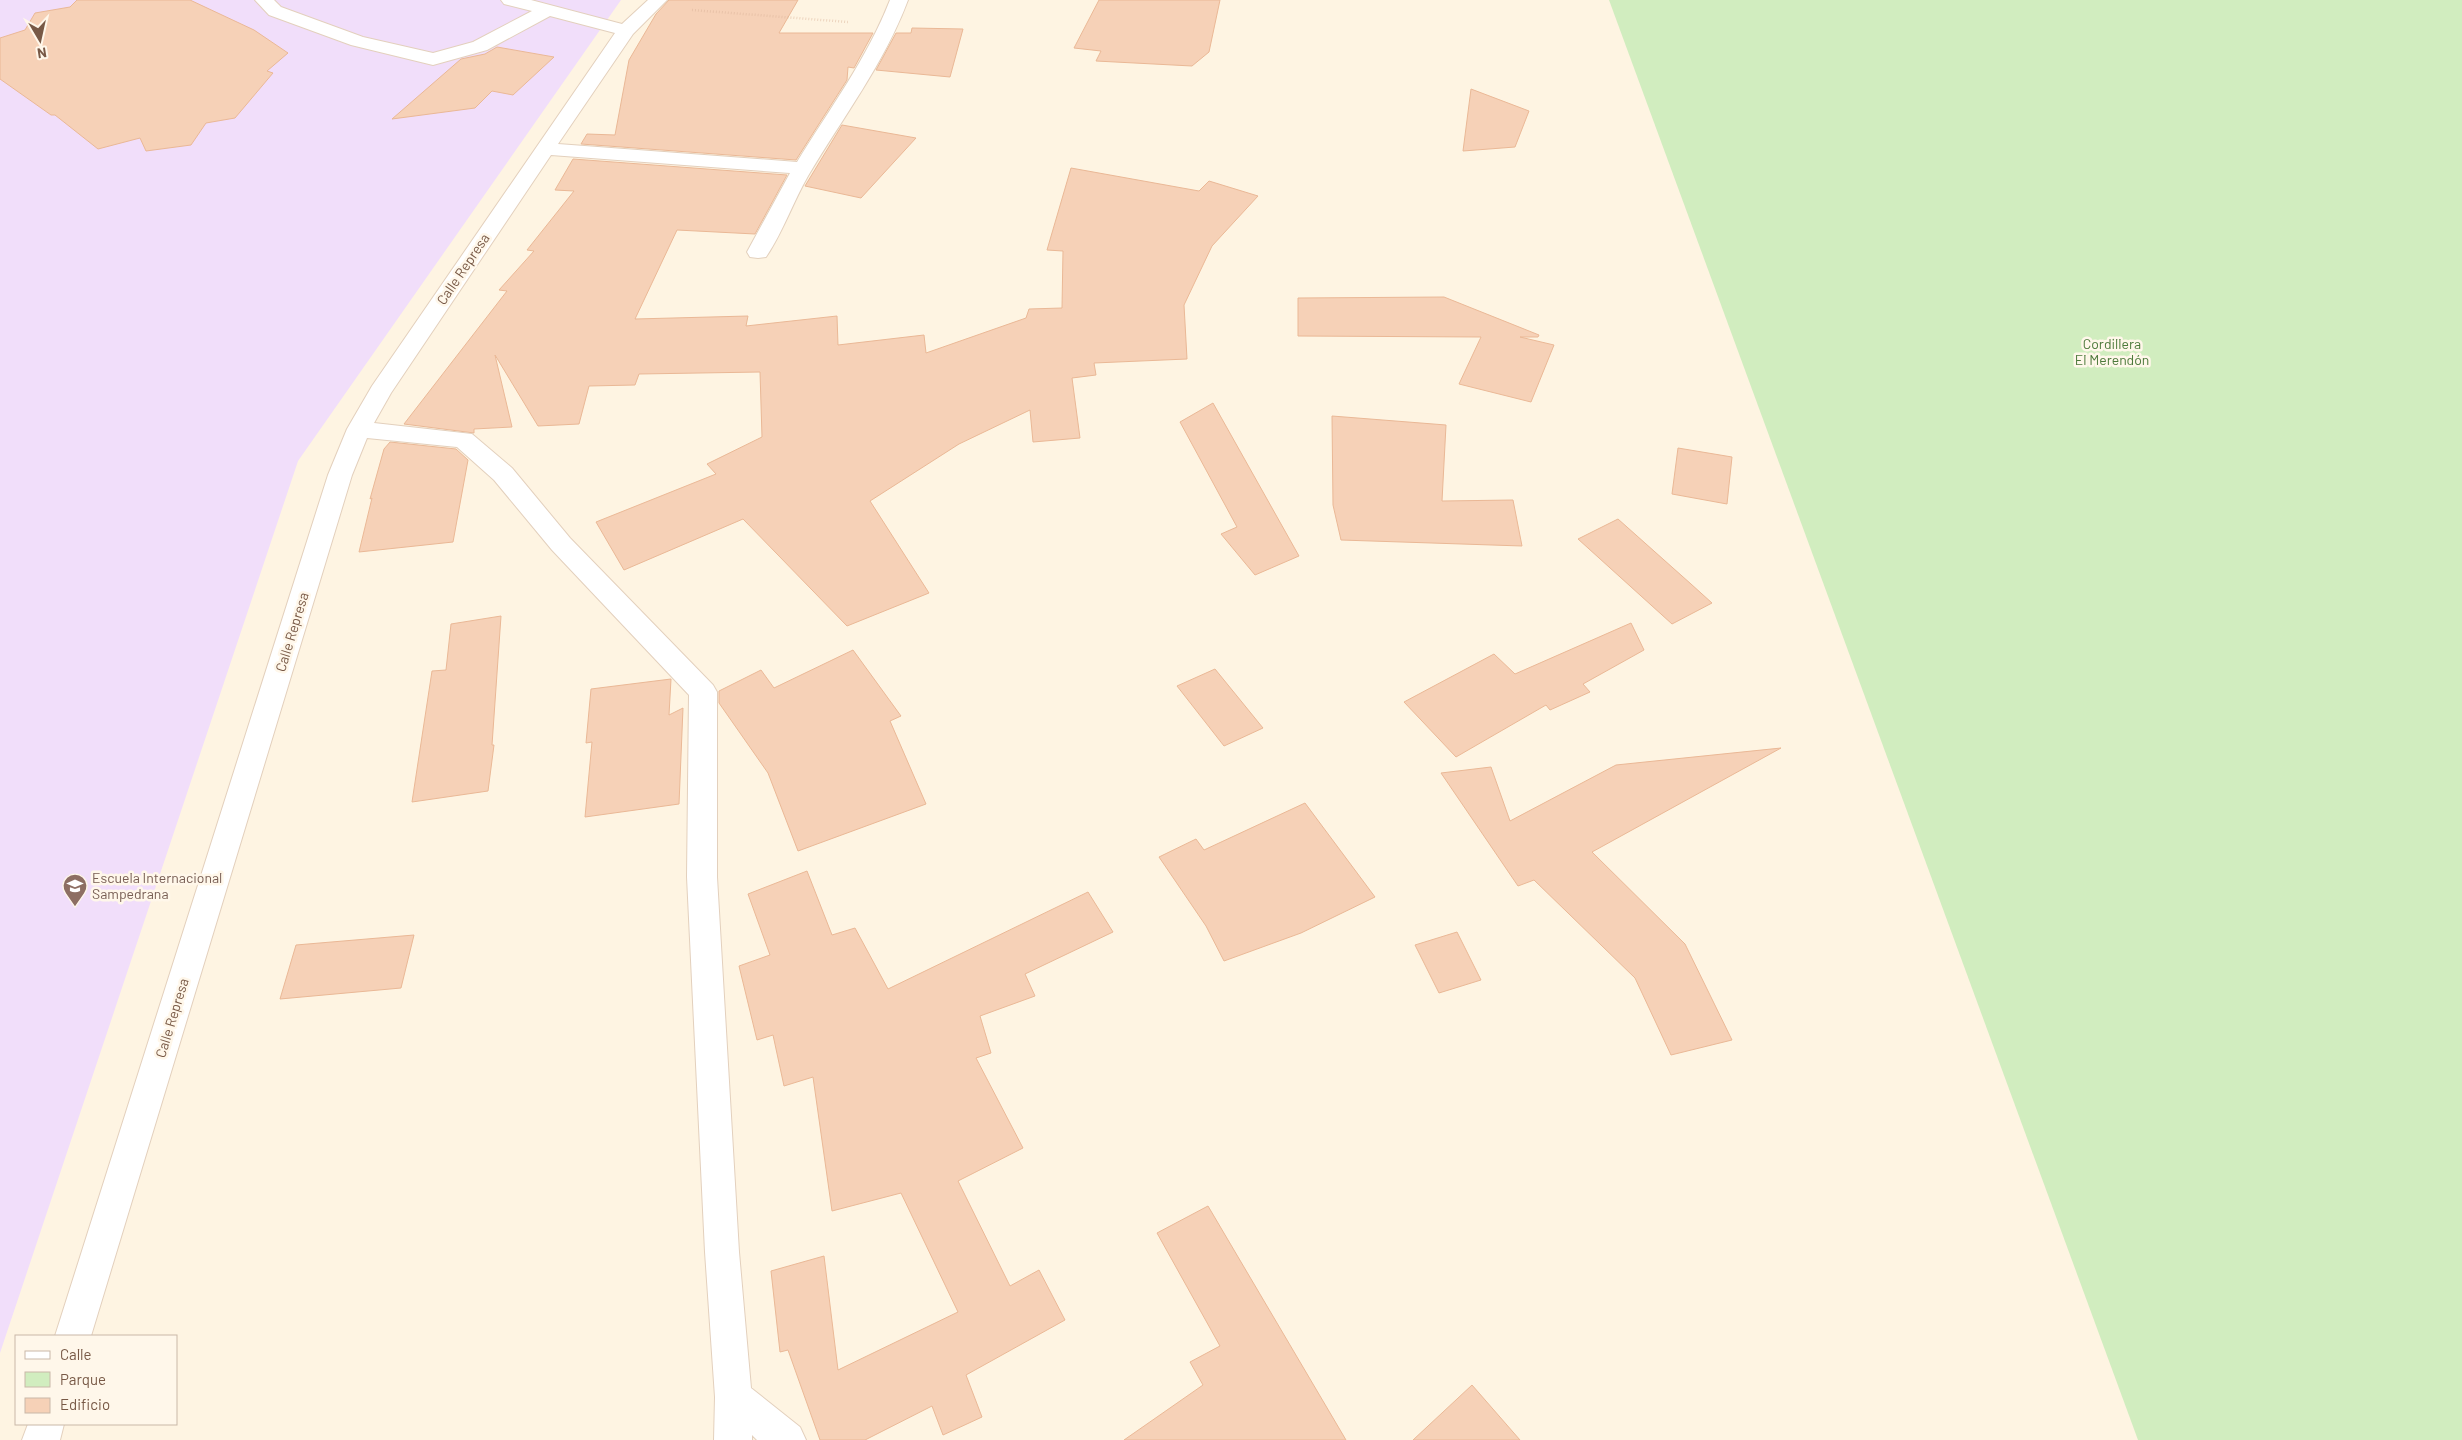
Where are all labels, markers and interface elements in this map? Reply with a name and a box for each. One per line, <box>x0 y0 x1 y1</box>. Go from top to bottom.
north arrow <box>15 15 65 65</box>
text: N <box>36 44 48 62</box>
street label: Calle Represa <box>433 230 493 308</box>
park label: Cordillera El Merendón <box>2075 335 2149 368</box>
street label: Calle Represa <box>271 590 312 674</box>
place label: Escuela Internacional Sampedrana <box>92 869 222 902</box>
school or university icon: Escuela Internacional Sampedrana <box>62 873 88 907</box>
street label: Calle Represa <box>151 976 192 1060</box>
legend <box>15 1335 178 1425</box>
text: Calle <box>60 1345 92 1363</box>
text: Parque <box>60 1370 106 1388</box>
text: Edificio <box>60 1395 110 1413</box>

